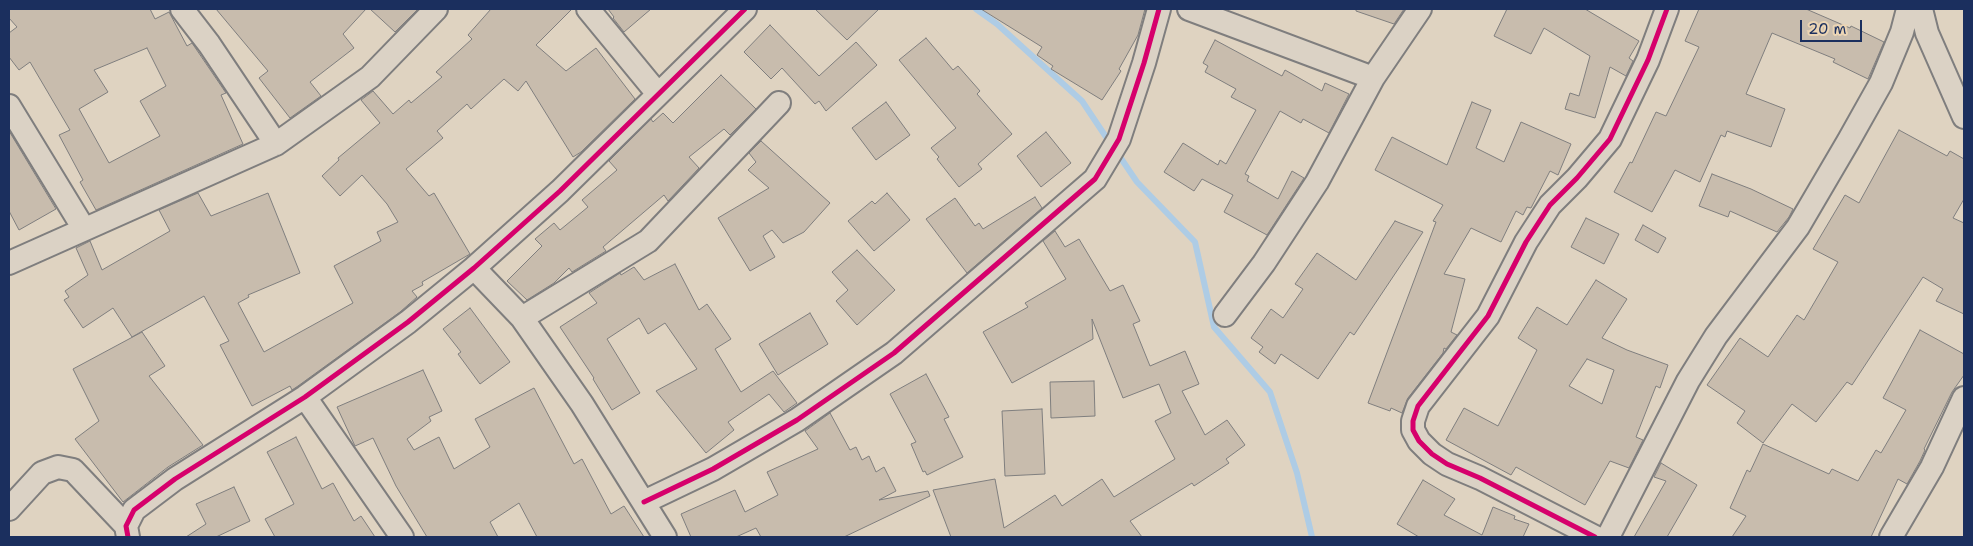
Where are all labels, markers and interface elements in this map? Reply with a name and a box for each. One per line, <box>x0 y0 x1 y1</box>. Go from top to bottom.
scale bar <box>1803 10 1866 42</box>
text: 20 m <box>1808 19 1847 39</box>

